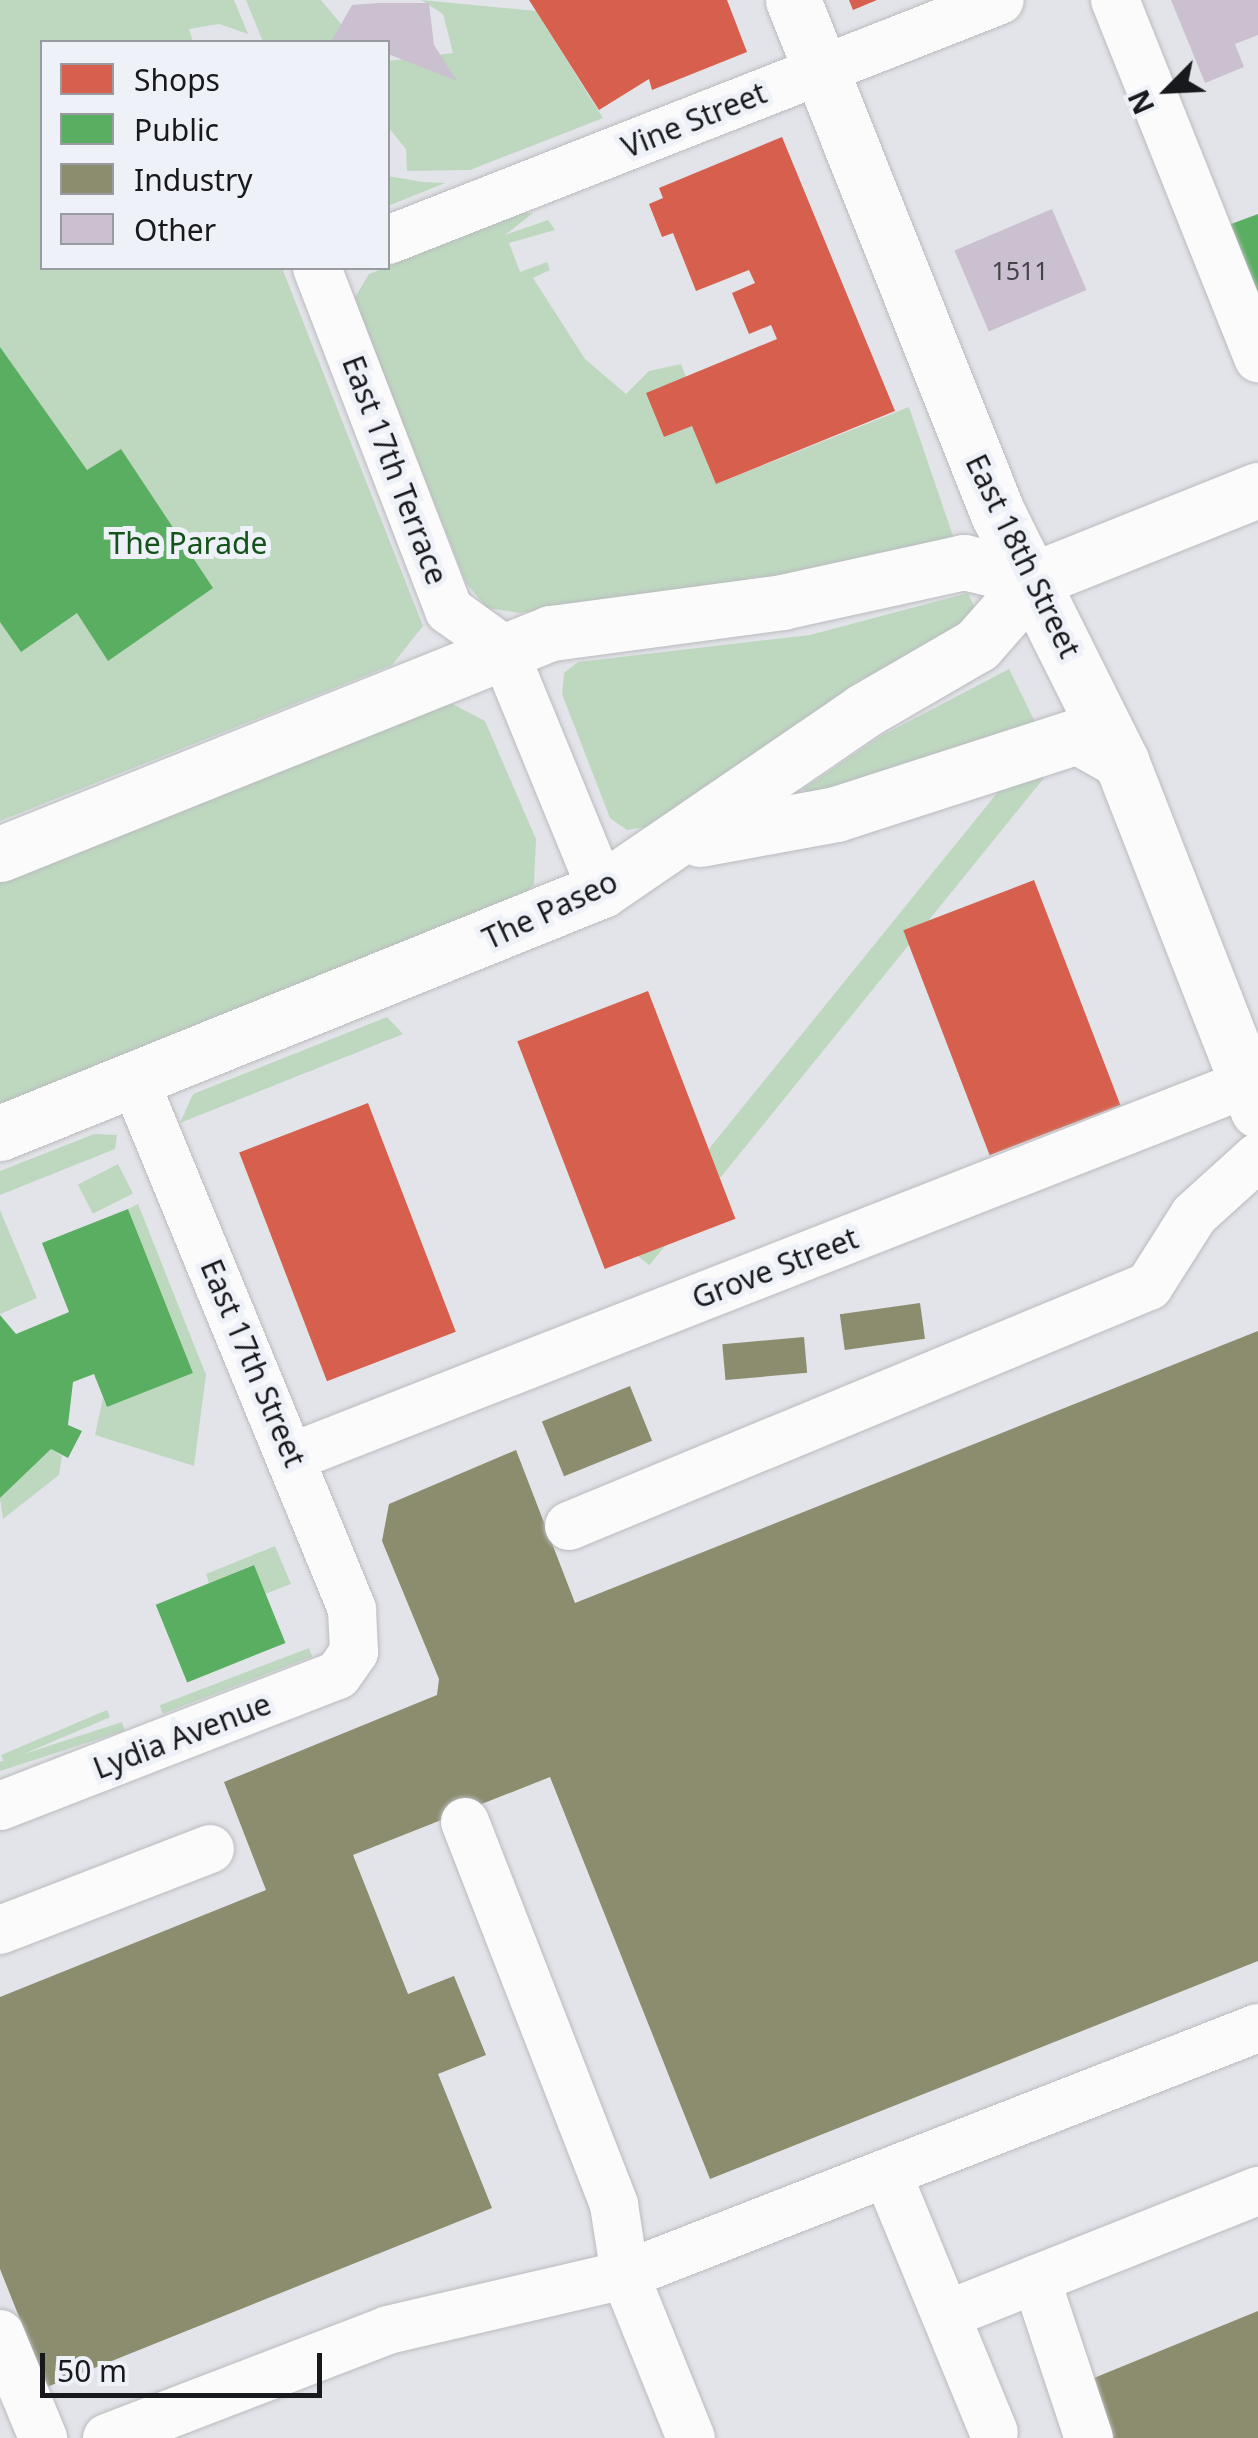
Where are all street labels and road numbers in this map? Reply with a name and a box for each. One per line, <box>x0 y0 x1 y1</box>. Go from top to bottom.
street label: Vine Street <box>616 75 772 165</box>
street label: East 17th Terrace <box>335 351 455 589</box>
street label: East 18th Street <box>958 448 1088 664</box>
street label: The Paseo <box>477 863 623 957</box>
street label: Grove Street <box>687 1220 863 1316</box>
street label: East 17th Street <box>193 1254 313 1472</box>
street label: Lydia Avenue <box>88 1686 276 1786</box>

